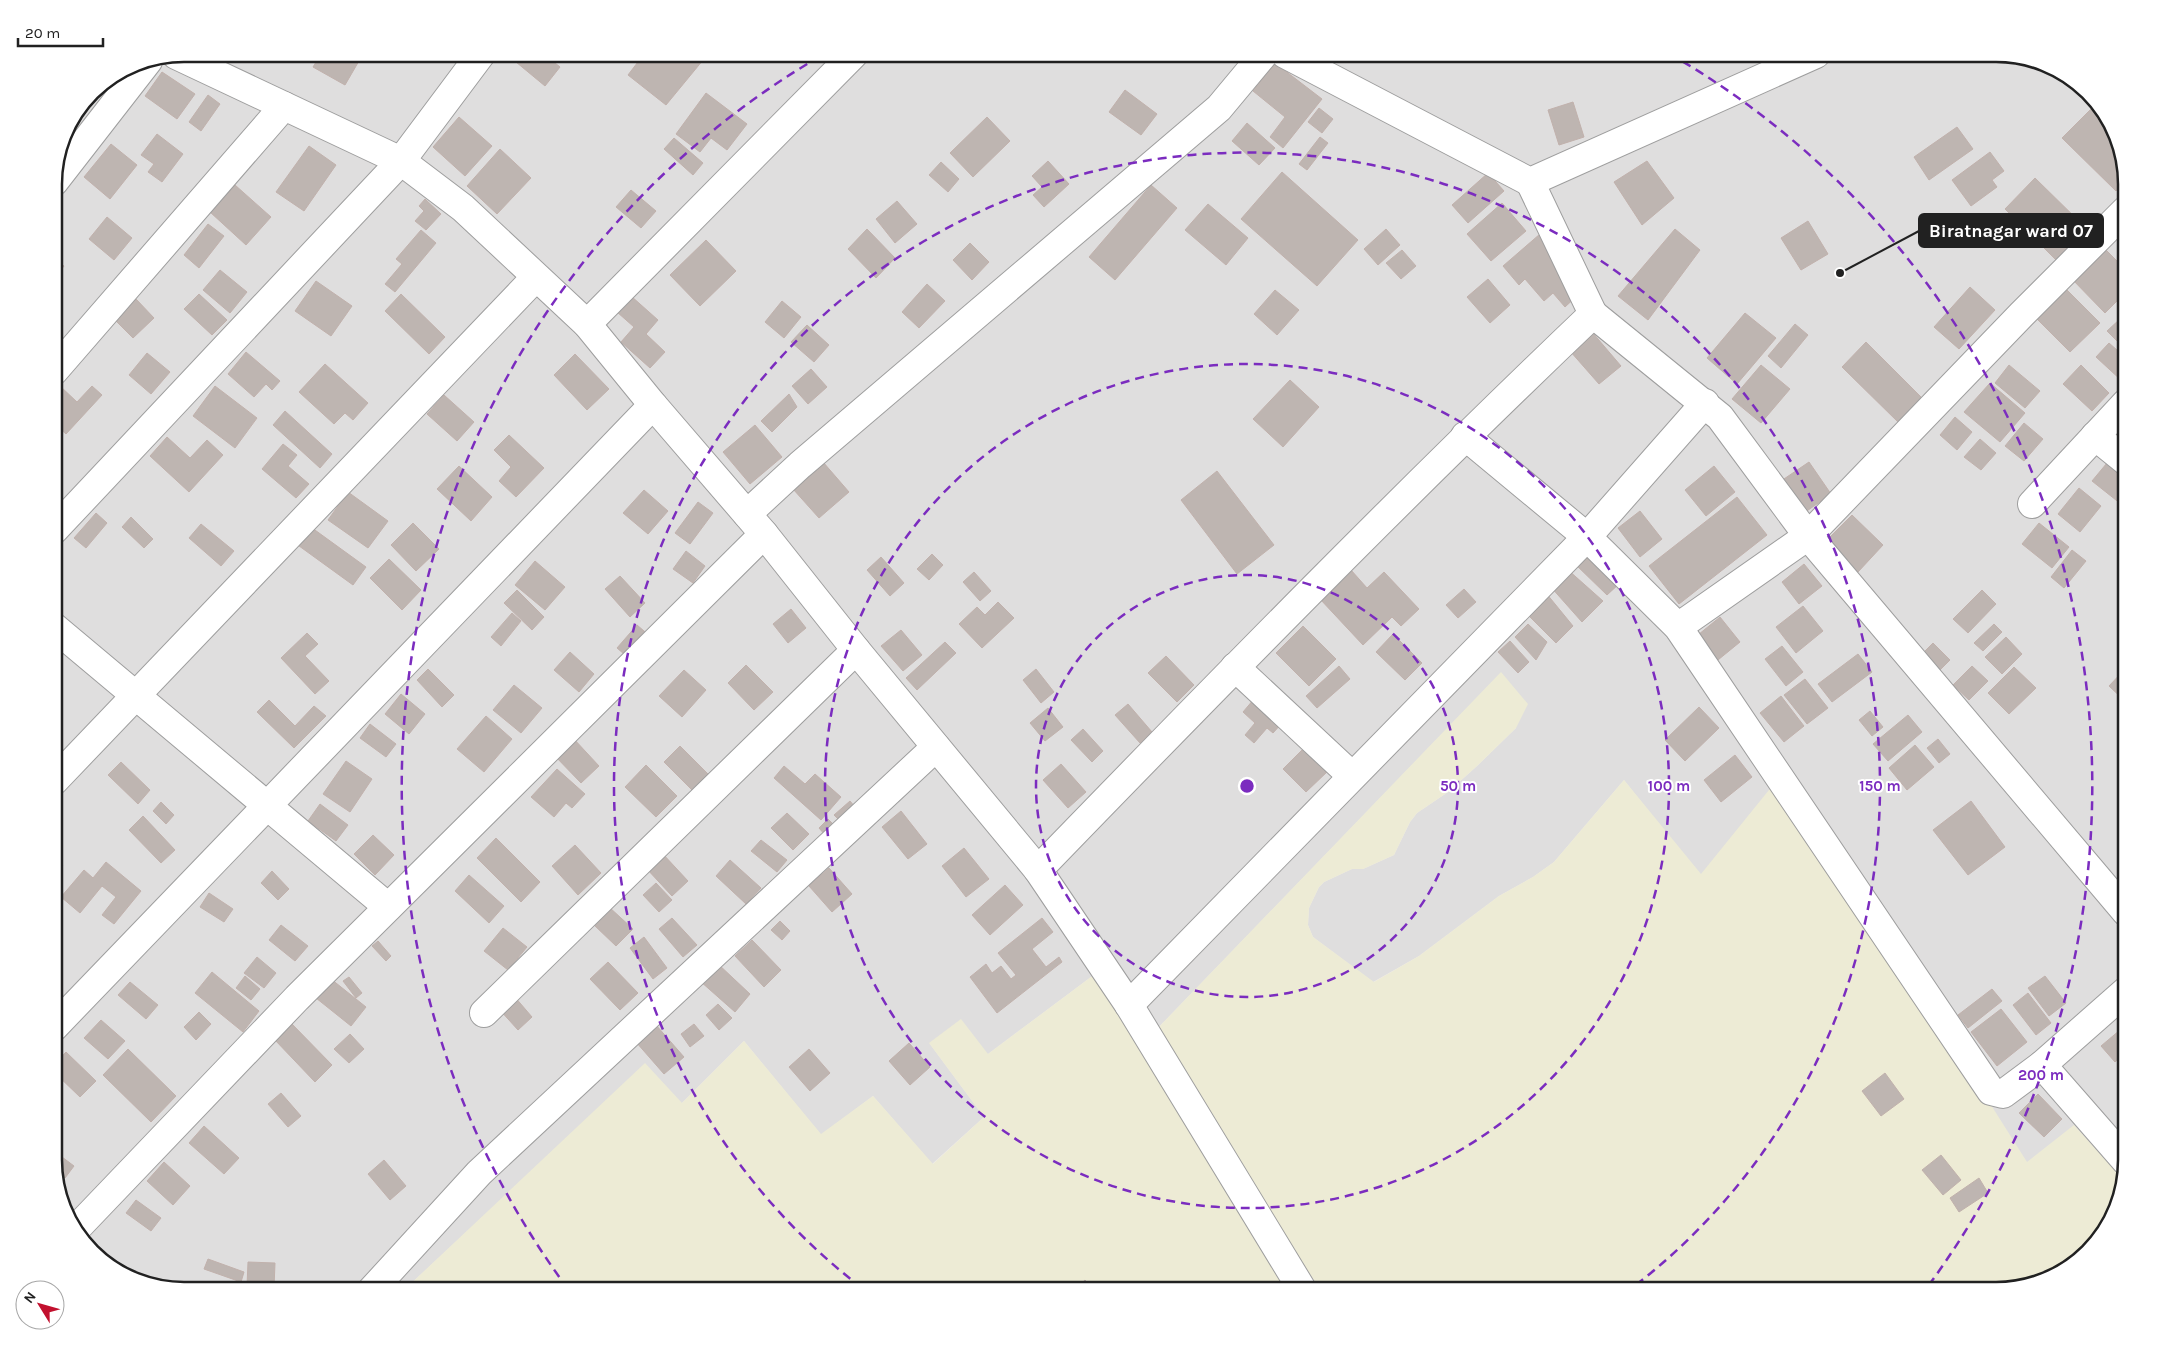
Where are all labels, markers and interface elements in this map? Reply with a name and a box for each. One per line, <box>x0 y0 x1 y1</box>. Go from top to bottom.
scale bar <box>18 15 102 47</box>
text: 20 m <box>25 24 60 42</box>
callout: Biratnagar ward 07 <box>1919 214 2103 247</box>
text: Biratnagar ward 07 <box>1929 220 2093 242</box>
centre of rings <box>1238 777 1256 795</box>
text: 50 m <box>1440 777 1476 795</box>
text: 100 m <box>1648 777 1690 795</box>
text: 150 m <box>1859 777 1901 795</box>
text: 200 m <box>2018 1066 2064 1084</box>
north arrow <box>15 1280 65 1330</box>
text: N <box>20 1288 40 1307</box>

